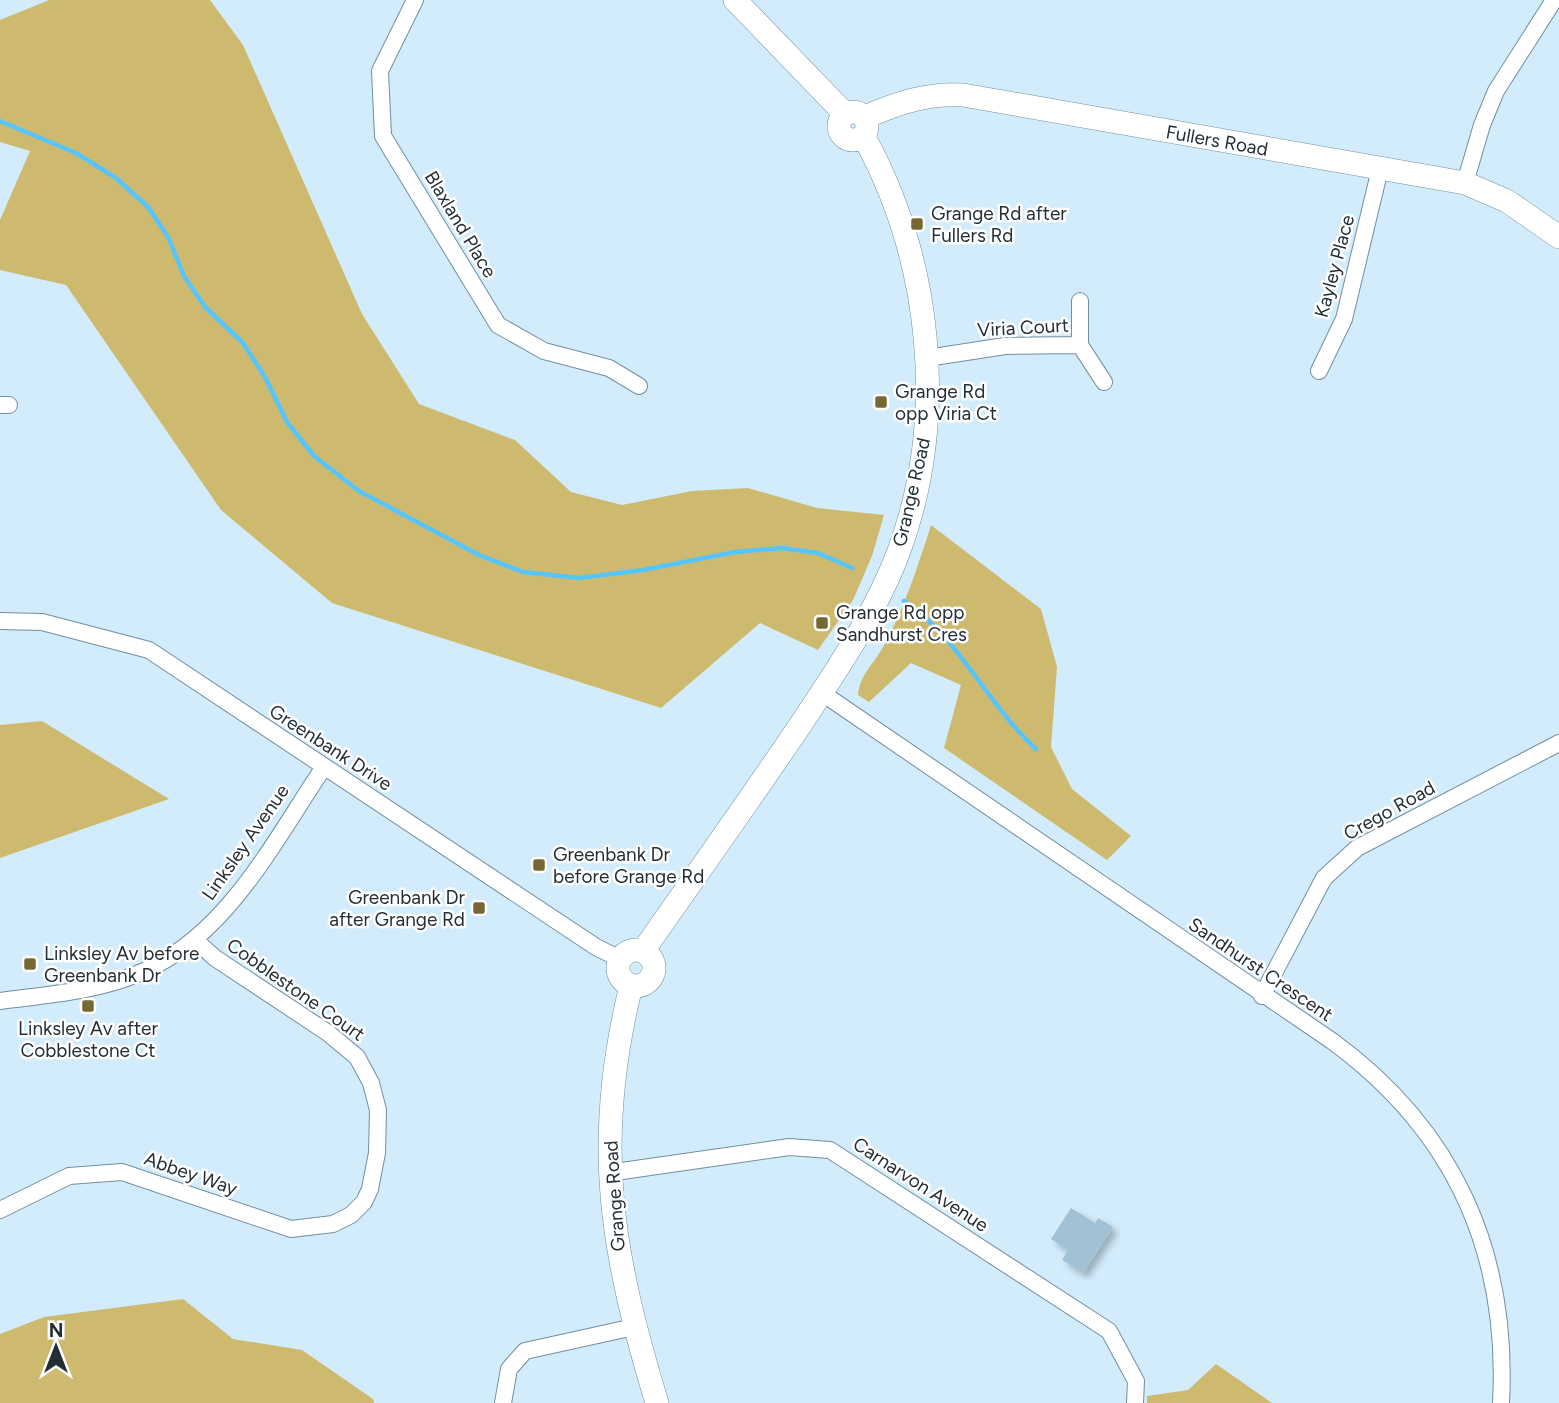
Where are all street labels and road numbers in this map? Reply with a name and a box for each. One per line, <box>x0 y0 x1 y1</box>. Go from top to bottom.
street label: Fullers Road <box>1164 120 1270 161</box>
street label: Blaxland Place <box>420 167 501 282</box>
street label: Kayley Place <box>1310 212 1359 320</box>
street label: Viria Court <box>977 314 1069 341</box>
street label: Grange Road <box>888 435 935 549</box>
street label: Greenbank Drive <box>265 699 396 796</box>
street label: Crego Road <box>1339 776 1439 845</box>
street label: Linksley Avenue <box>197 780 294 905</box>
street label: Sandhurst Crescent <box>1184 913 1337 1026</box>
street label: Cobblestone Court <box>222 933 369 1046</box>
street label: Carnarvon Avenue <box>849 1132 993 1237</box>
street label: Grange Road <box>599 1140 630 1252</box>
street label: Abbey Way <box>141 1147 240 1200</box>

